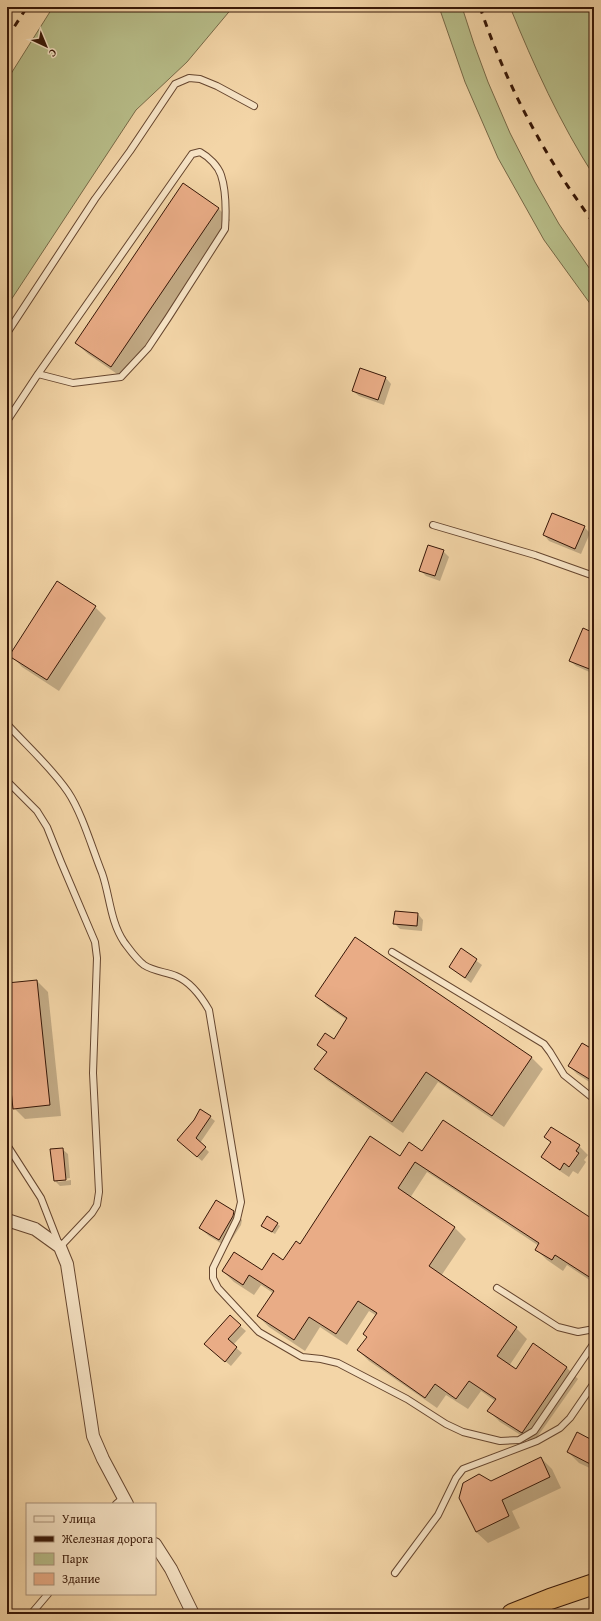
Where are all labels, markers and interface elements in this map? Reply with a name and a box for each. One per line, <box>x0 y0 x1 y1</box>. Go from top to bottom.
north arrow <box>26 26 66 66</box>
text: С <box>45 45 61 61</box>
legend <box>26 1503 156 1595</box>
text: Улица <box>62 1510 96 1527</box>
text: Железная дорога <box>61 1530 153 1547</box>
text: Парк <box>62 1550 89 1567</box>
text: Здание <box>62 1570 101 1587</box>

